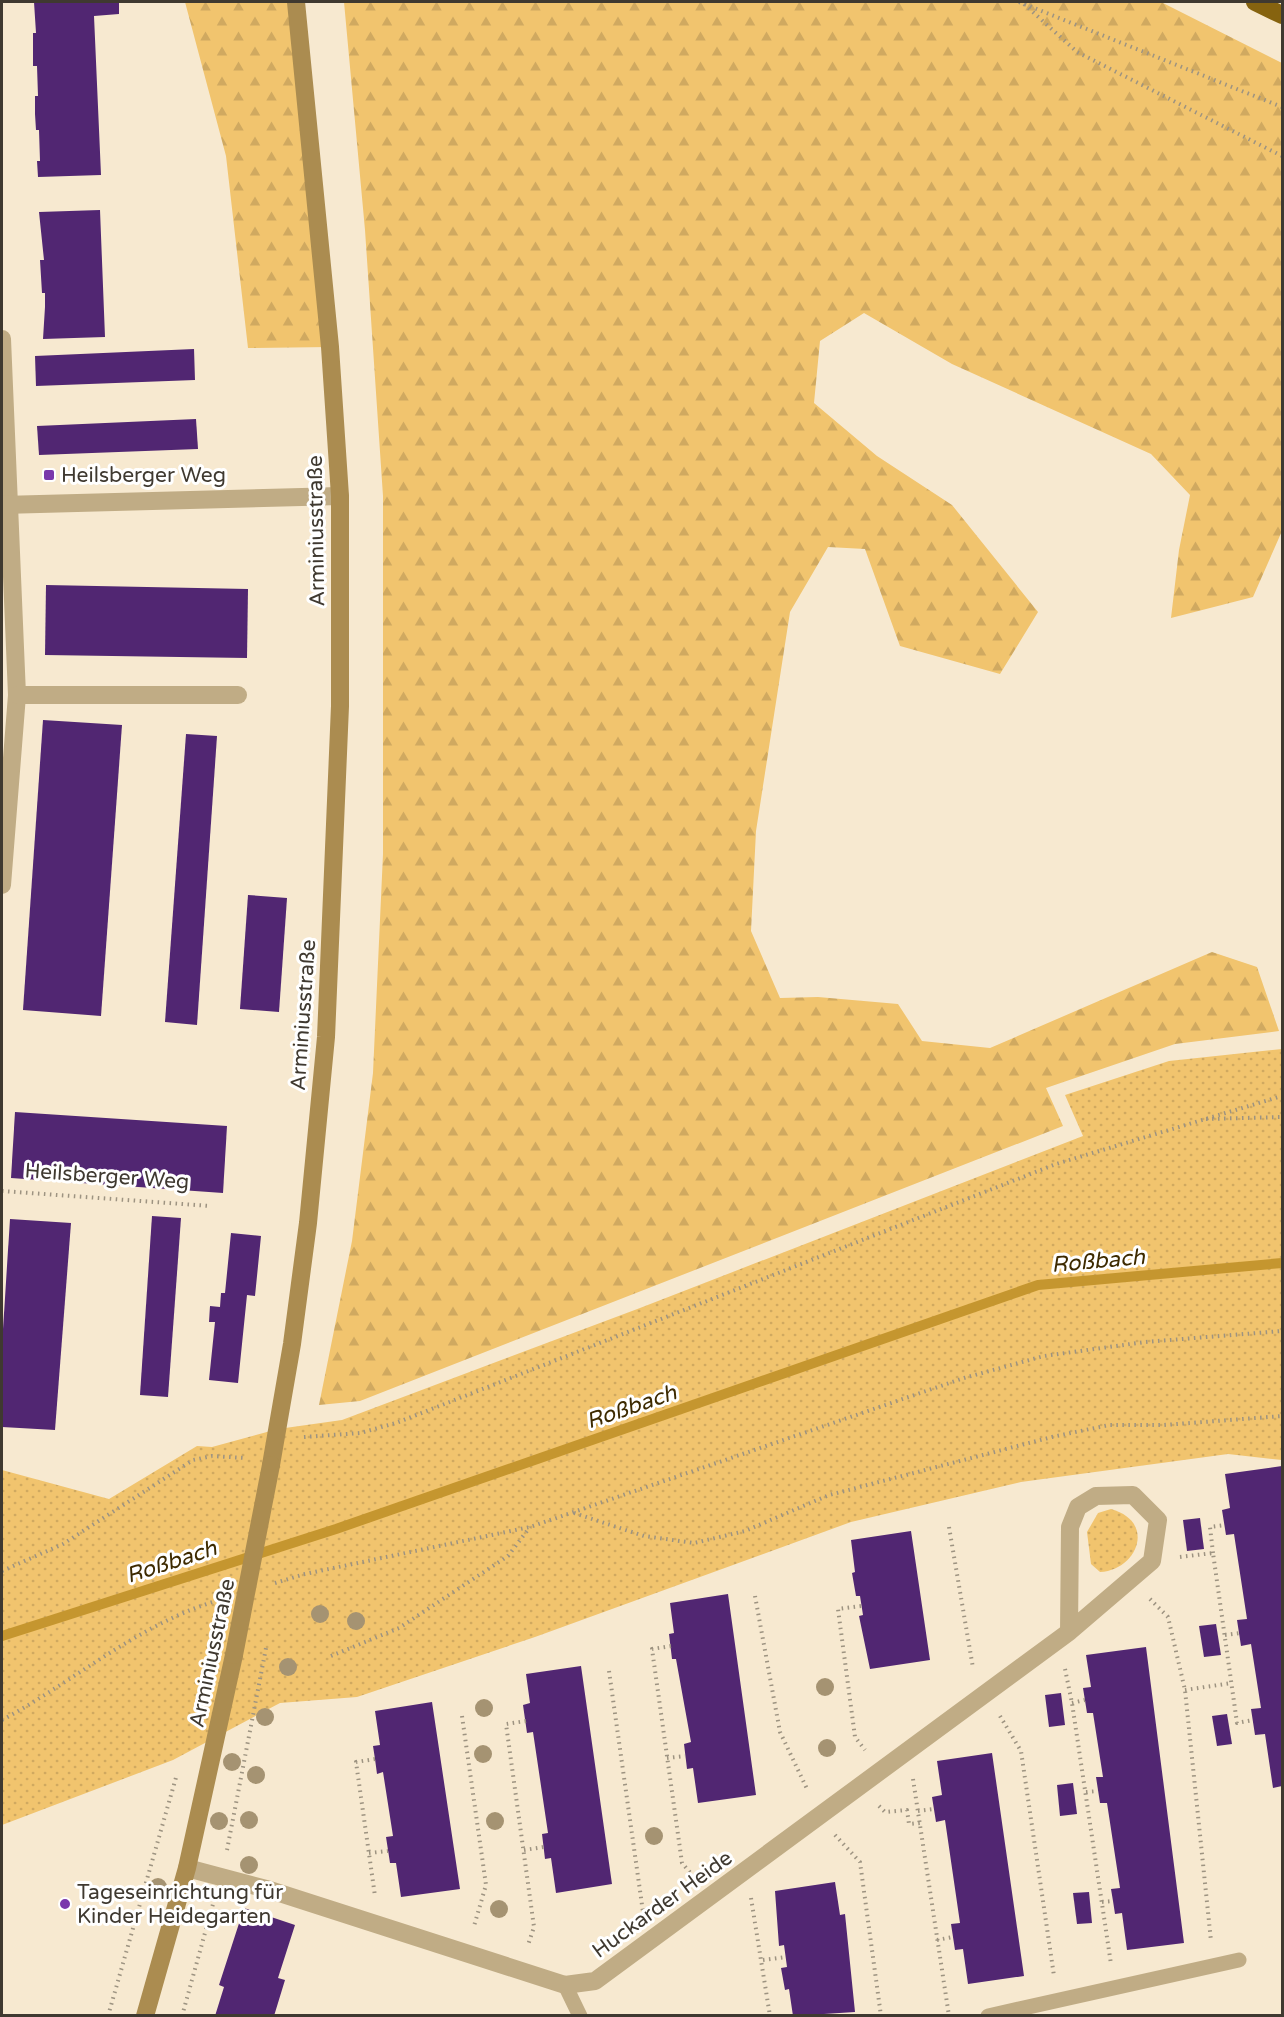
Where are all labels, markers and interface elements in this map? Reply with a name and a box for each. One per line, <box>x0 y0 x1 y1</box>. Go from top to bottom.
street label: Arminiusstraße <box>303 455 330 607</box>
place label: Heilsberger Weg <box>61 463 226 488</box>
marker: Heilsberger Weg <box>42 468 56 482</box>
street label: Arminiusstraße <box>286 938 321 1091</box>
street label: Heilsberger Weg <box>24 1158 190 1195</box>
water label: Roßbach <box>1050 1244 1147 1278</box>
water label: Roßbach <box>583 1379 680 1435</box>
water label: Roßbach <box>123 1535 220 1589</box>
street label: Arminiusstraße <box>185 1576 240 1730</box>
street label: Huckarder Heide <box>587 1845 737 1964</box>
place label: Tageseinrichtung für Kinder Heidegarten <box>77 1880 283 1929</box>
marker: Tageseinrichtung für Kinder Heidegarten <box>58 1897 72 1911</box>

